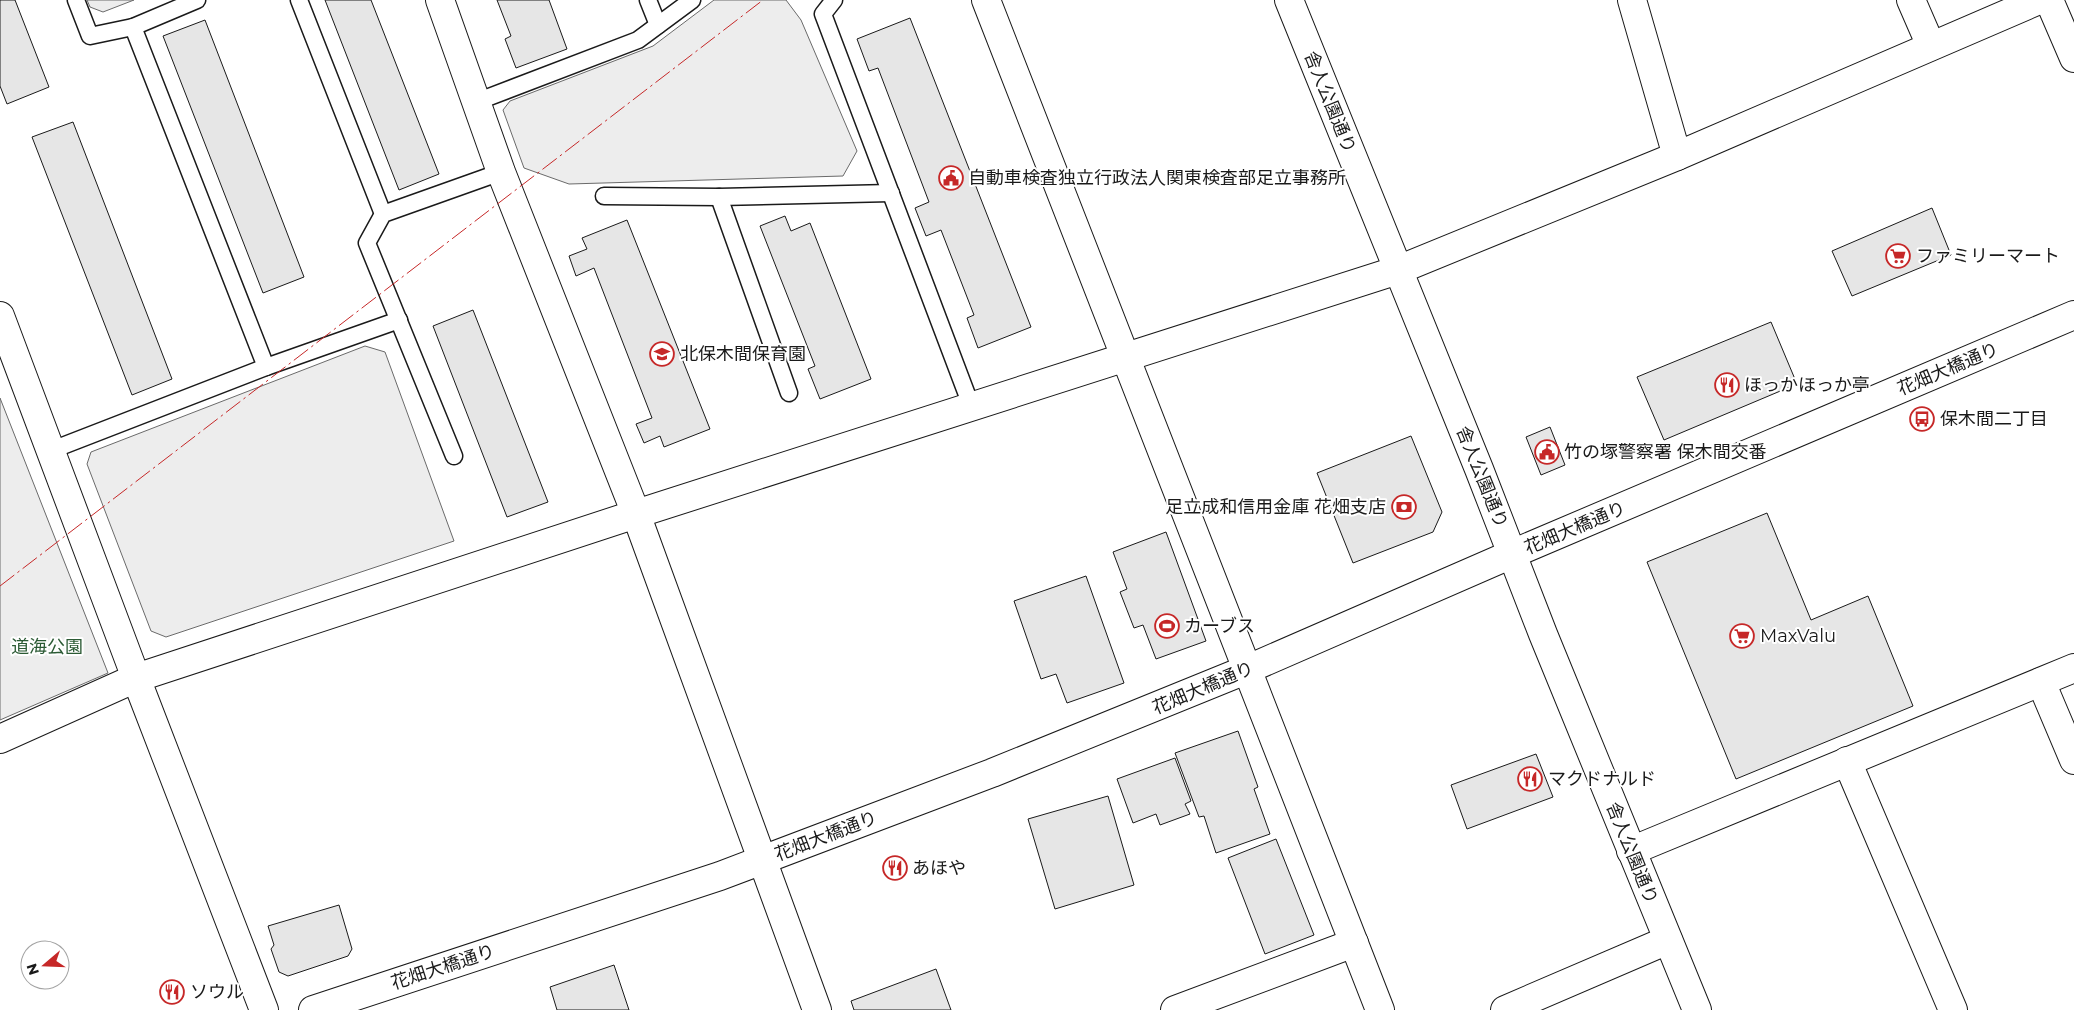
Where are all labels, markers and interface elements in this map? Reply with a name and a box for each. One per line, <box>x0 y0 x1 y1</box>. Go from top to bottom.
street label: 舎人公園通り <box>1300 48 1360 156</box>
public building icon: 自動車検査独立行政法人関東検査部足立事務所 <box>938 165 964 191</box>
place label: 自動車検査独立行政法人関東検査部足立事務所 <box>968 167 1346 189</box>
supermarket icon: ファミリーマート <box>1885 243 1911 269</box>
place label: ファミリーマート <box>1916 245 2060 267</box>
street label: 花畑大橋通り <box>1894 338 2002 400</box>
school or university icon: 北保木間保育園 <box>649 341 675 367</box>
place label: 北保木間保育園 <box>680 343 806 365</box>
restaurant icon: ほっかほっか亭 <box>1714 372 1740 398</box>
place label: ほっかほっか亭 <box>1744 374 1870 396</box>
bus stop icon: 保木間二丁目 <box>1909 406 1935 432</box>
place label: 保木間二丁目 <box>1940 408 2048 430</box>
street label: 舎人公園通り <box>1452 423 1512 531</box>
public building icon: 竹の塚警察署 保木間交番 <box>1534 439 1560 465</box>
place label: 竹の塚警察署 保木間交番 <box>1564 441 1767 463</box>
bank icon: 足立成和信用金庫 花畑支店 <box>1391 494 1417 520</box>
place label: 足立成和信用金庫 花畑支店 <box>1165 496 1386 518</box>
street label: 花畑大橋通り <box>1521 497 1629 559</box>
sports icon: カーブス <box>1154 613 1180 639</box>
place label: カーブス <box>1184 615 1255 637</box>
supermarket icon: MaxValu <box>1729 623 1755 649</box>
place label: MaxValu <box>1760 625 1836 647</box>
park label: 道海公園 <box>11 636 83 658</box>
street label: 花畑大橋通り <box>1149 657 1257 719</box>
restaurant icon: マクドナルド <box>1517 766 1543 792</box>
place label: マクドナルド <box>1548 768 1656 790</box>
street label: 舎人公園通り <box>1602 799 1662 907</box>
street label: 花畑大橋通り <box>772 806 880 866</box>
restaurant icon: あほや <box>882 855 908 881</box>
place label: あほや <box>912 857 966 879</box>
north arrow <box>20 940 70 990</box>
street label: 花畑大橋通り <box>388 940 498 994</box>
text: N <box>22 961 43 978</box>
restaurant icon: ソウル <box>159 979 185 1005</box>
place label: ソウル <box>190 981 244 1003</box>

